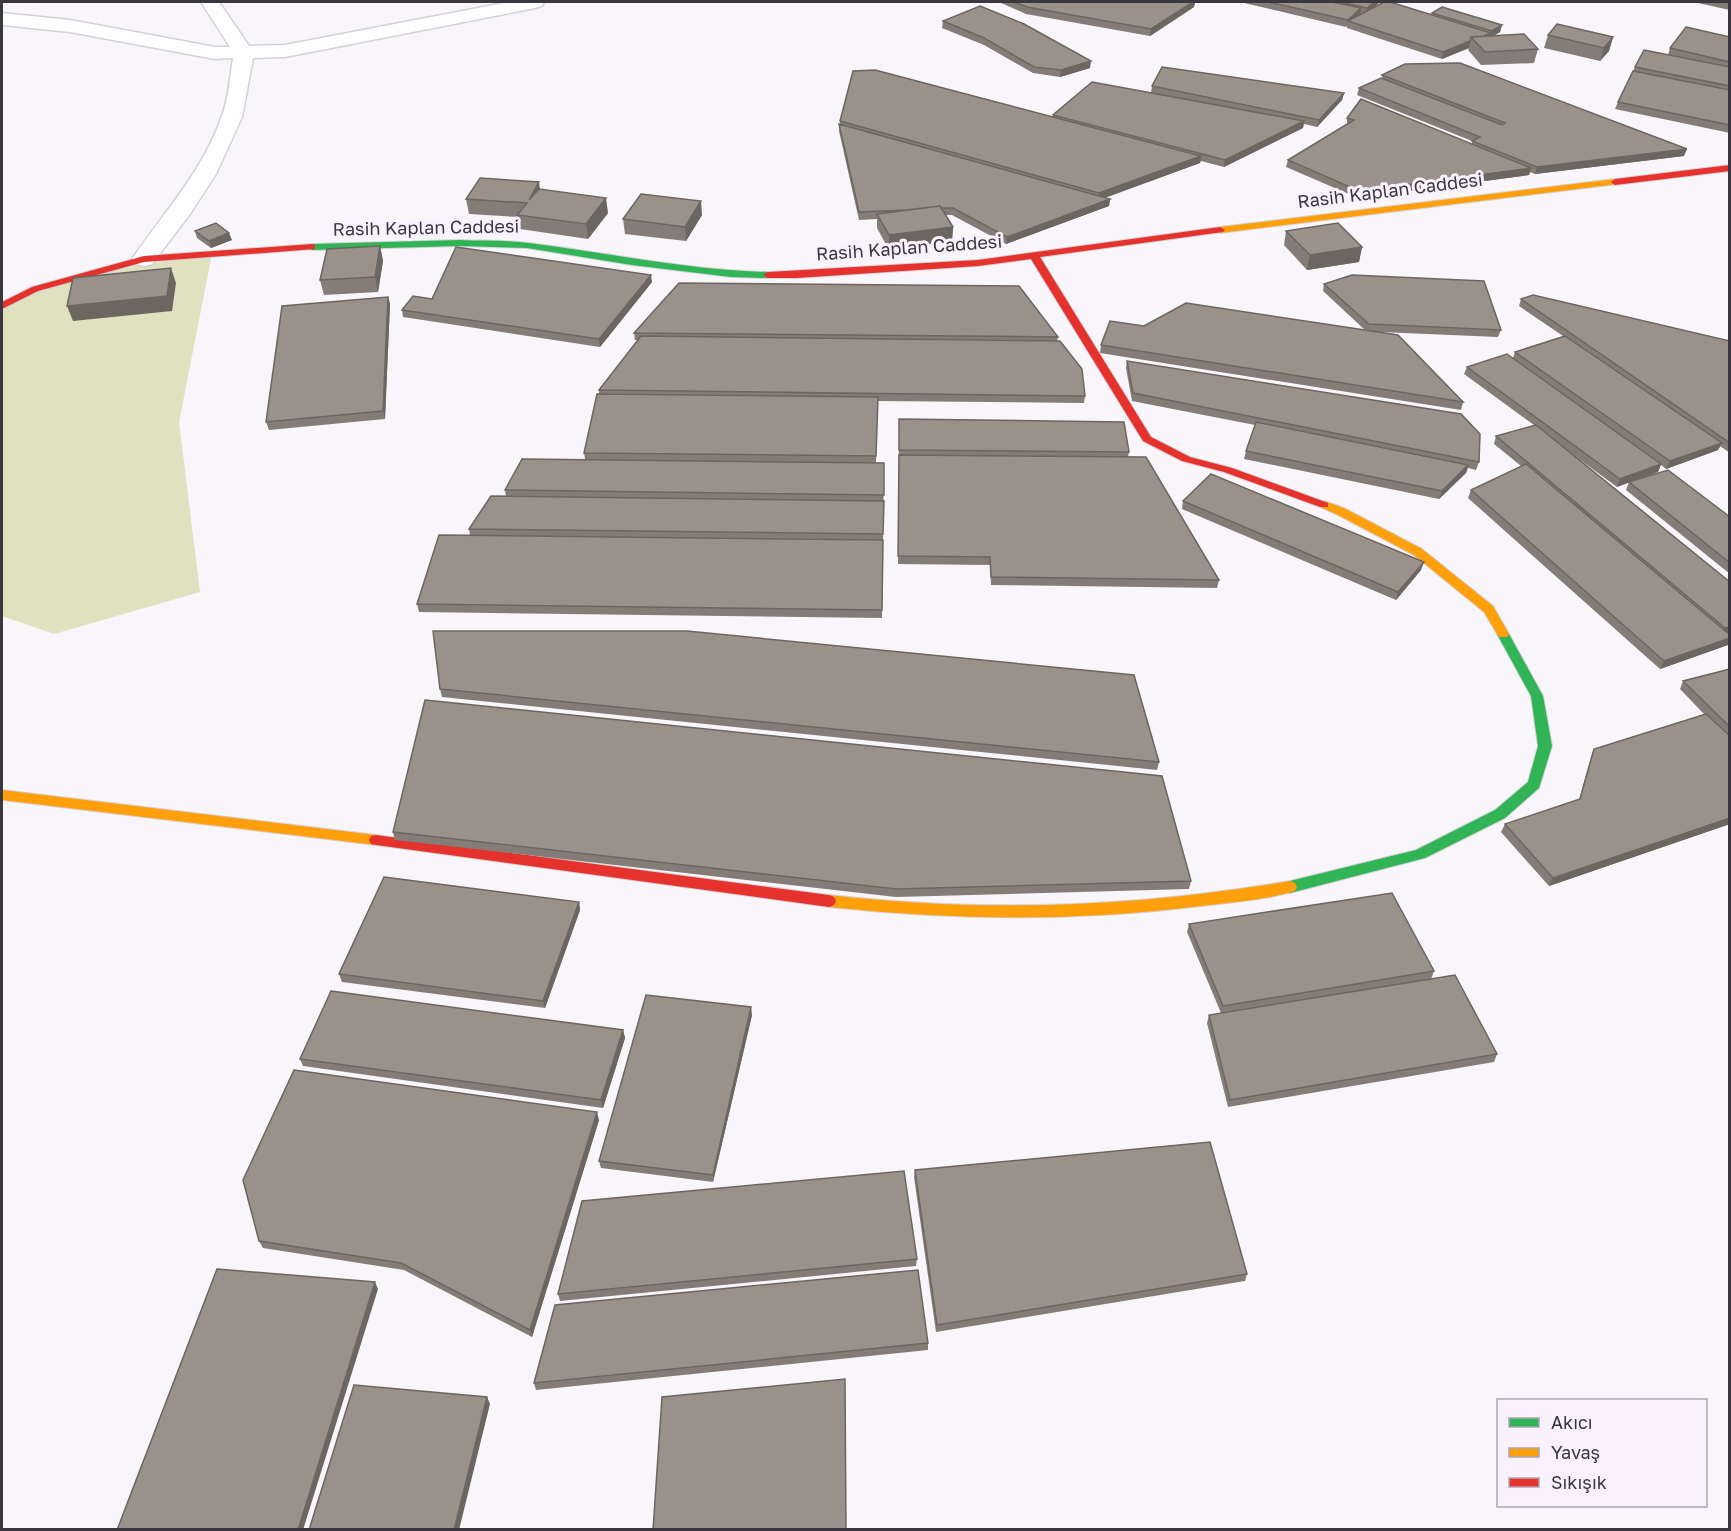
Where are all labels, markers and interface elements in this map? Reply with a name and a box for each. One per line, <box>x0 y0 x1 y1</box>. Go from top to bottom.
street label: Rasih Kaplan Caddesi <box>1296 168 1484 212</box>
street label: Rasih Kaplan Caddesi <box>333 214 519 240</box>
street label: Rasih Kaplan Caddesi <box>815 230 1003 264</box>
legend <box>1497 1399 1707 1507</box>
text: Akıcı <box>1551 1411 1593 1433</box>
text: Yavaş <box>1551 1441 1600 1463</box>
text: Sıkışık <box>1551 1471 1607 1493</box>

